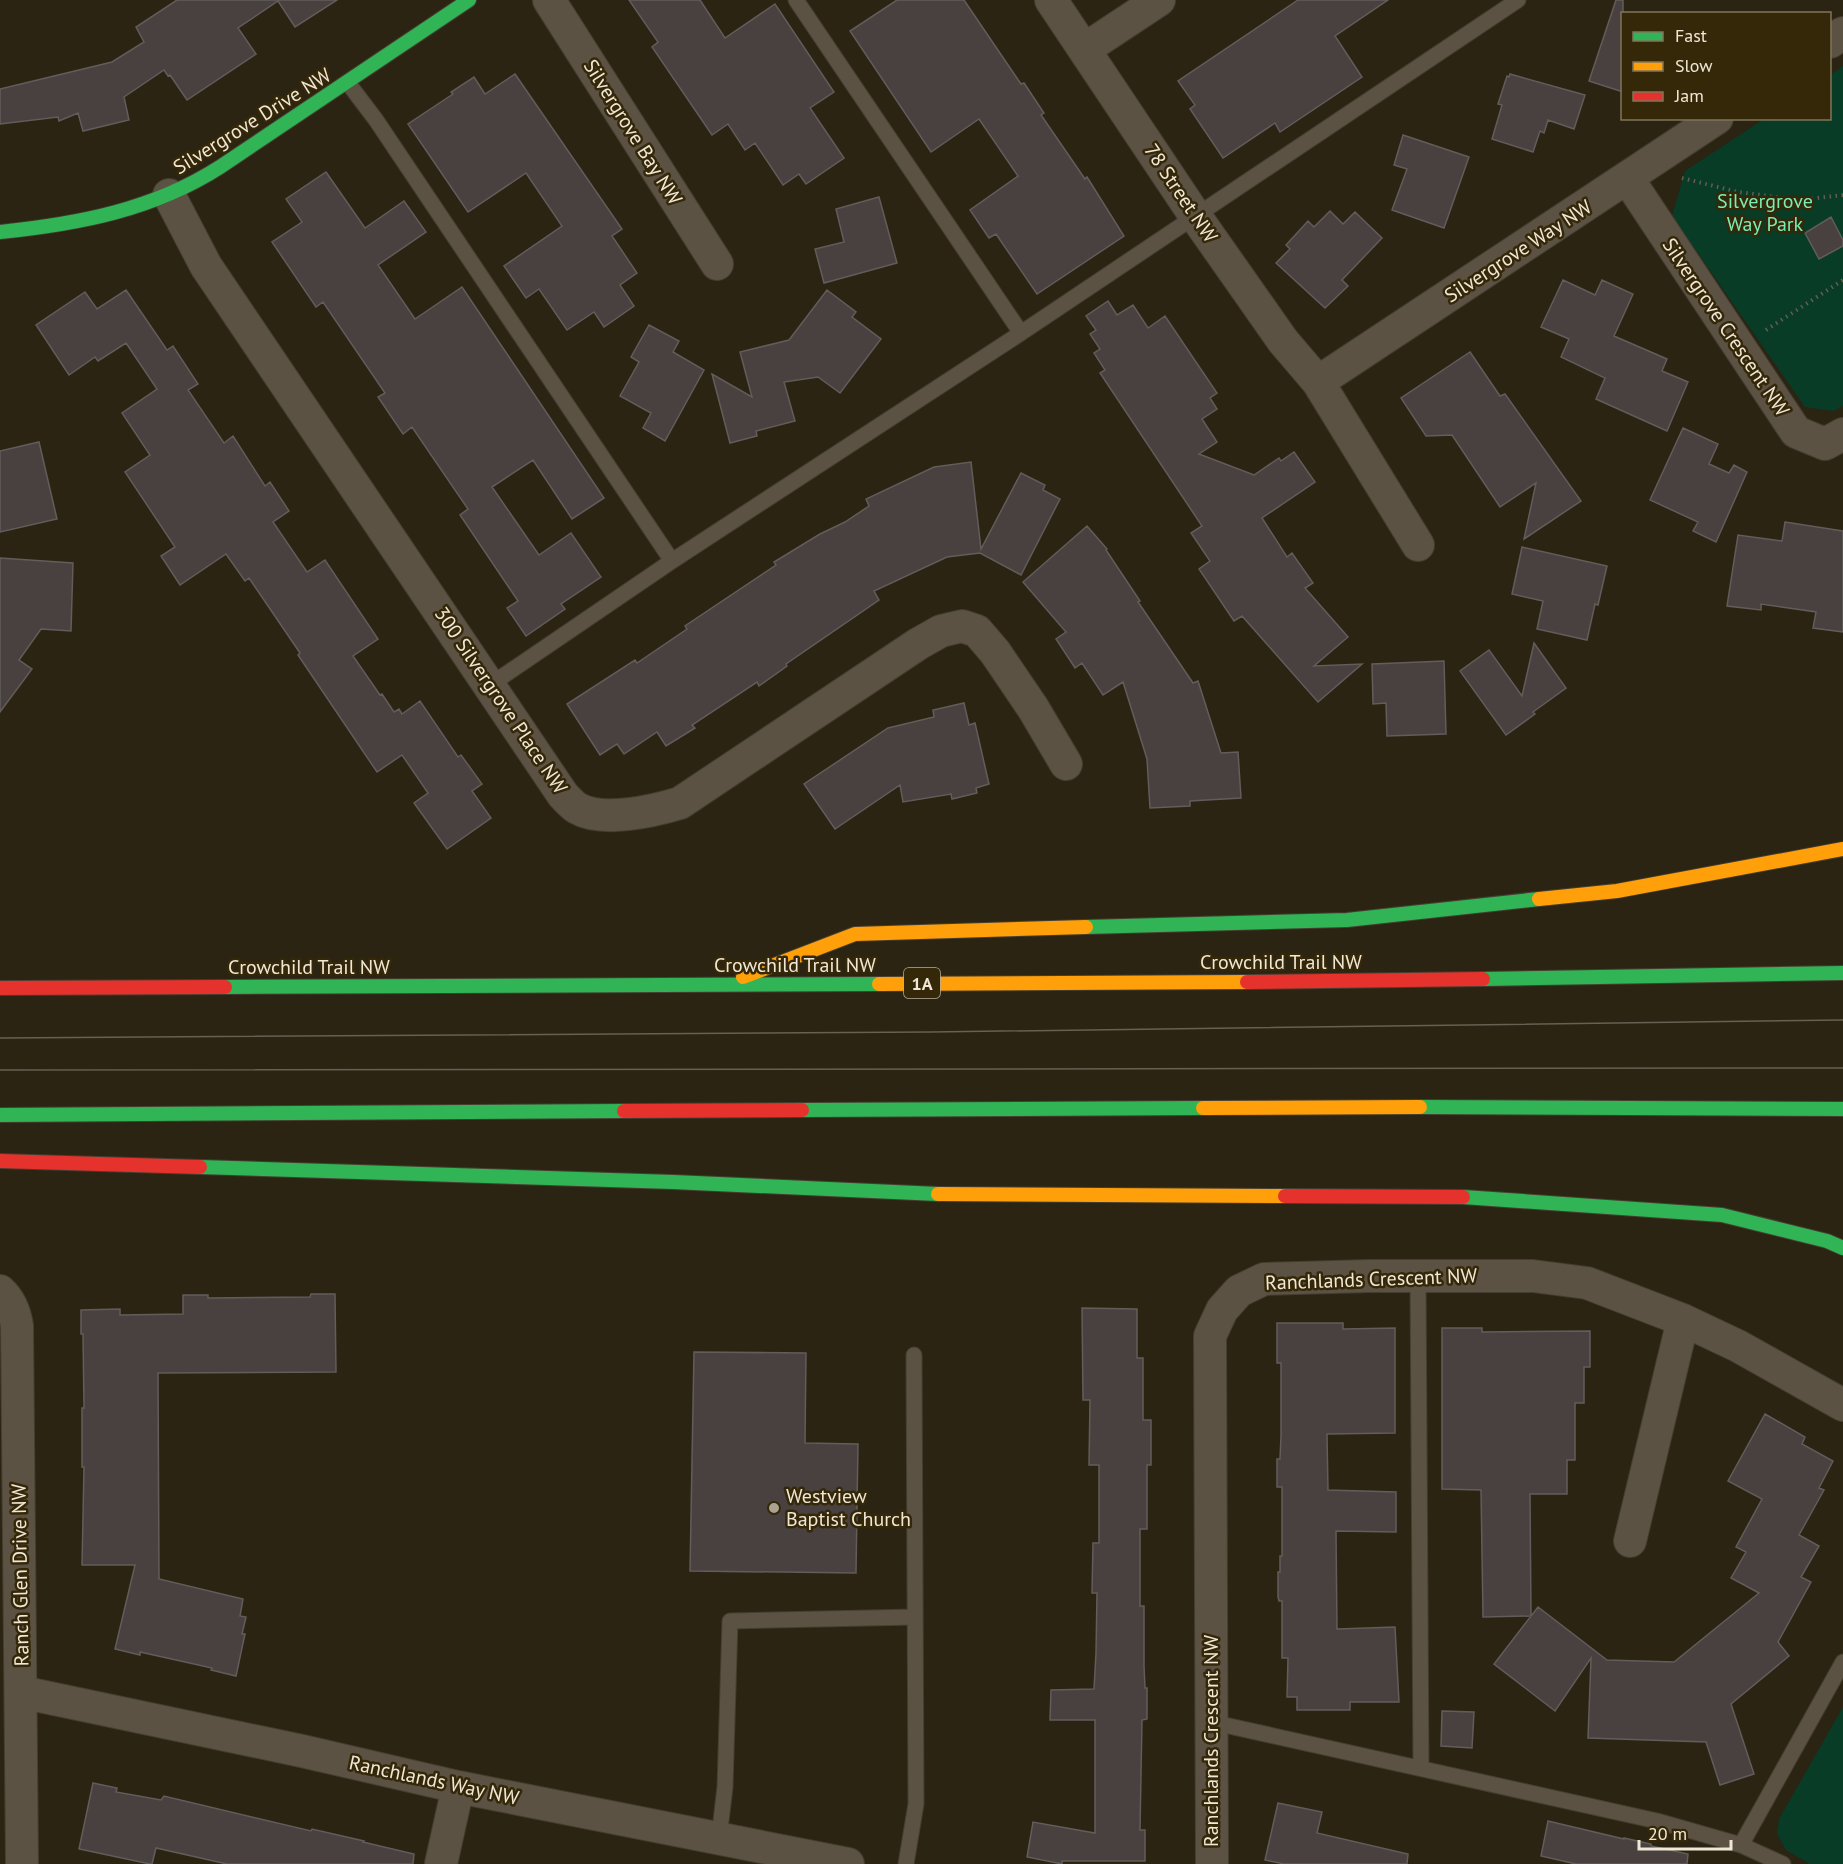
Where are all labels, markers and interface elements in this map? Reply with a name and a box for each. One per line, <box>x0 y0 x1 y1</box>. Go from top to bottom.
legend <box>1621 12 1831 120</box>
text: Fast <box>1675 24 1707 47</box>
street label: Silvergrove Bay NW <box>578 54 688 210</box>
text: Slow <box>1675 54 1713 77</box>
street label: Silvergrove Drive NW <box>168 62 336 180</box>
text: Jam <box>1674 84 1704 107</box>
street label: 78 Street NW <box>1138 139 1224 248</box>
park label: Silvergrove Way Park <box>1717 188 1813 237</box>
street label: Silvergrove Way NW <box>1439 193 1597 308</box>
street label: Silvergrove Crescent NW <box>1657 233 1796 421</box>
street label: 300 Silvergrove Place NW <box>429 601 574 799</box>
street label: Crowchild Trail NW <box>1200 949 1362 975</box>
street label: Crowchild Trail NW <box>714 952 876 978</box>
street label: Crowchild Trail NW <box>228 954 390 980</box>
road number: 1A <box>904 968 940 998</box>
street label: Ranchlands Crescent NW <box>1265 1262 1478 1296</box>
street label: Ranch Glen Drive NW <box>5 1483 35 1666</box>
place label: Westview Baptist Church <box>786 1483 911 1532</box>
marker: Westview Baptist Church <box>767 1501 781 1515</box>
street label: Ranchlands Crescent NW <box>1198 1635 1224 1847</box>
street label: Ranchlands Way NW <box>347 1749 522 1811</box>
scale bar <box>1639 1813 1730 1851</box>
text: 20 m <box>1648 1822 1687 1845</box>

